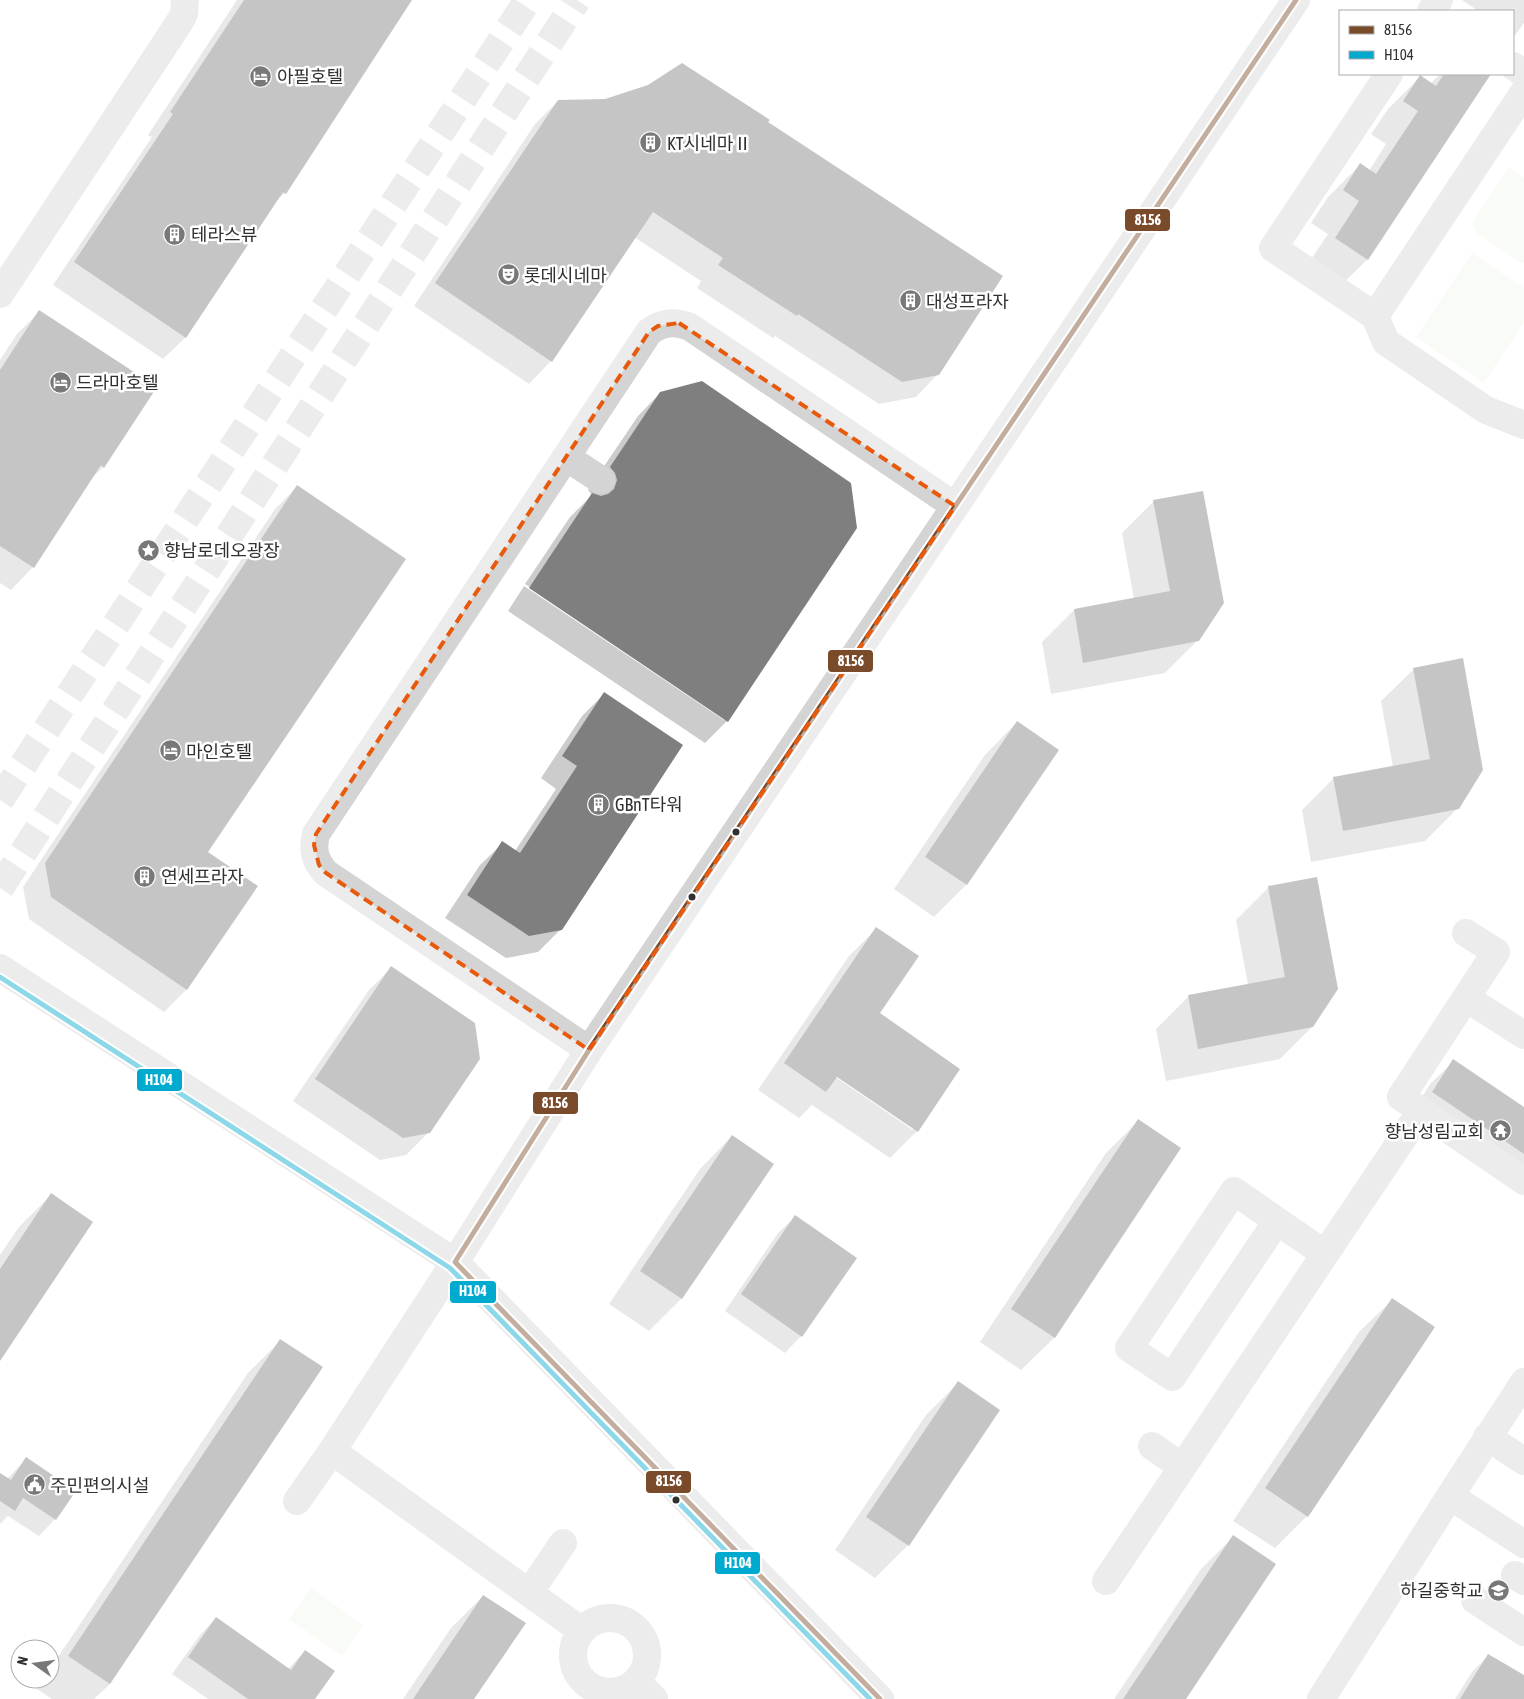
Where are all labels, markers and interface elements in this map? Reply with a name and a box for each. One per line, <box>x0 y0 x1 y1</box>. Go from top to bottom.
legend <box>1339 10 1514 75</box>
text: 8156 <box>1384 21 1412 38</box>
text: H104 <box>1384 46 1414 63</box>
hotel icon: 아필호텔 <box>249 64 273 88</box>
place label: 아필호텔 <box>277 66 343 87</box>
building icon: KT시네마Ⅱ <box>639 131 663 155</box>
place label: KT시네마Ⅱ <box>667 133 751 154</box>
line badge: 8156 <box>1124 208 1171 232</box>
text: 8156 <box>1135 212 1162 228</box>
building icon: 테라스뷰 <box>163 222 187 246</box>
place label: 테라스뷰 <box>191 224 257 245</box>
theatre icon: 롯데시네마 <box>496 263 520 287</box>
place label: 롯데시네마 <box>524 265 607 286</box>
building icon: 대성프라자 <box>898 289 922 313</box>
place label: 대성프라자 <box>926 291 1009 312</box>
hotel icon: 드라마호텔 <box>48 370 72 394</box>
place label: 드라마호텔 <box>76 372 159 393</box>
place icon: 향남로데오광장 <box>136 538 160 562</box>
place label: 향남로데오광장 <box>164 540 280 561</box>
line badge: 8156 <box>827 649 874 673</box>
text: 8156 <box>838 653 865 669</box>
hotel icon: 마인호텔 <box>158 739 182 763</box>
place label: 마인호텔 <box>186 741 252 762</box>
building icon: GBnT타워 <box>587 792 611 816</box>
place label: GBnT타워 <box>615 794 683 815</box>
unlabelled marker <box>731 827 741 837</box>
building icon: 연세프라자 <box>133 864 157 888</box>
place label: 연세프라자 <box>161 866 244 887</box>
unlabelled marker <box>687 892 697 902</box>
line badge: H104 <box>136 1068 183 1092</box>
text: H104 <box>145 1072 173 1088</box>
line badge: 8156 <box>532 1091 579 1115</box>
text: 8156 <box>542 1095 569 1111</box>
temple icon: 향남성림교회 <box>1488 1119 1512 1143</box>
place label: 향남성림교회 <box>1385 1121 1484 1142</box>
line badge: H104 <box>449 1280 497 1304</box>
text: H104 <box>459 1283 487 1299</box>
line badge: 8156 <box>645 1470 692 1494</box>
public building icon: 주민편의시설 <box>22 1473 46 1497</box>
text: 8156 <box>656 1473 683 1489</box>
place label: 주민편의시설 <box>50 1475 149 1496</box>
unlabelled marker <box>671 1495 681 1505</box>
line badge: H104 <box>714 1551 761 1575</box>
text: H104 <box>724 1555 752 1571</box>
school or university icon: 하길중학교 <box>1487 1578 1511 1602</box>
place label: 하길중학교 <box>1400 1580 1483 1601</box>
north arrow <box>10 1639 60 1689</box>
text: N <box>14 1655 31 1667</box>

